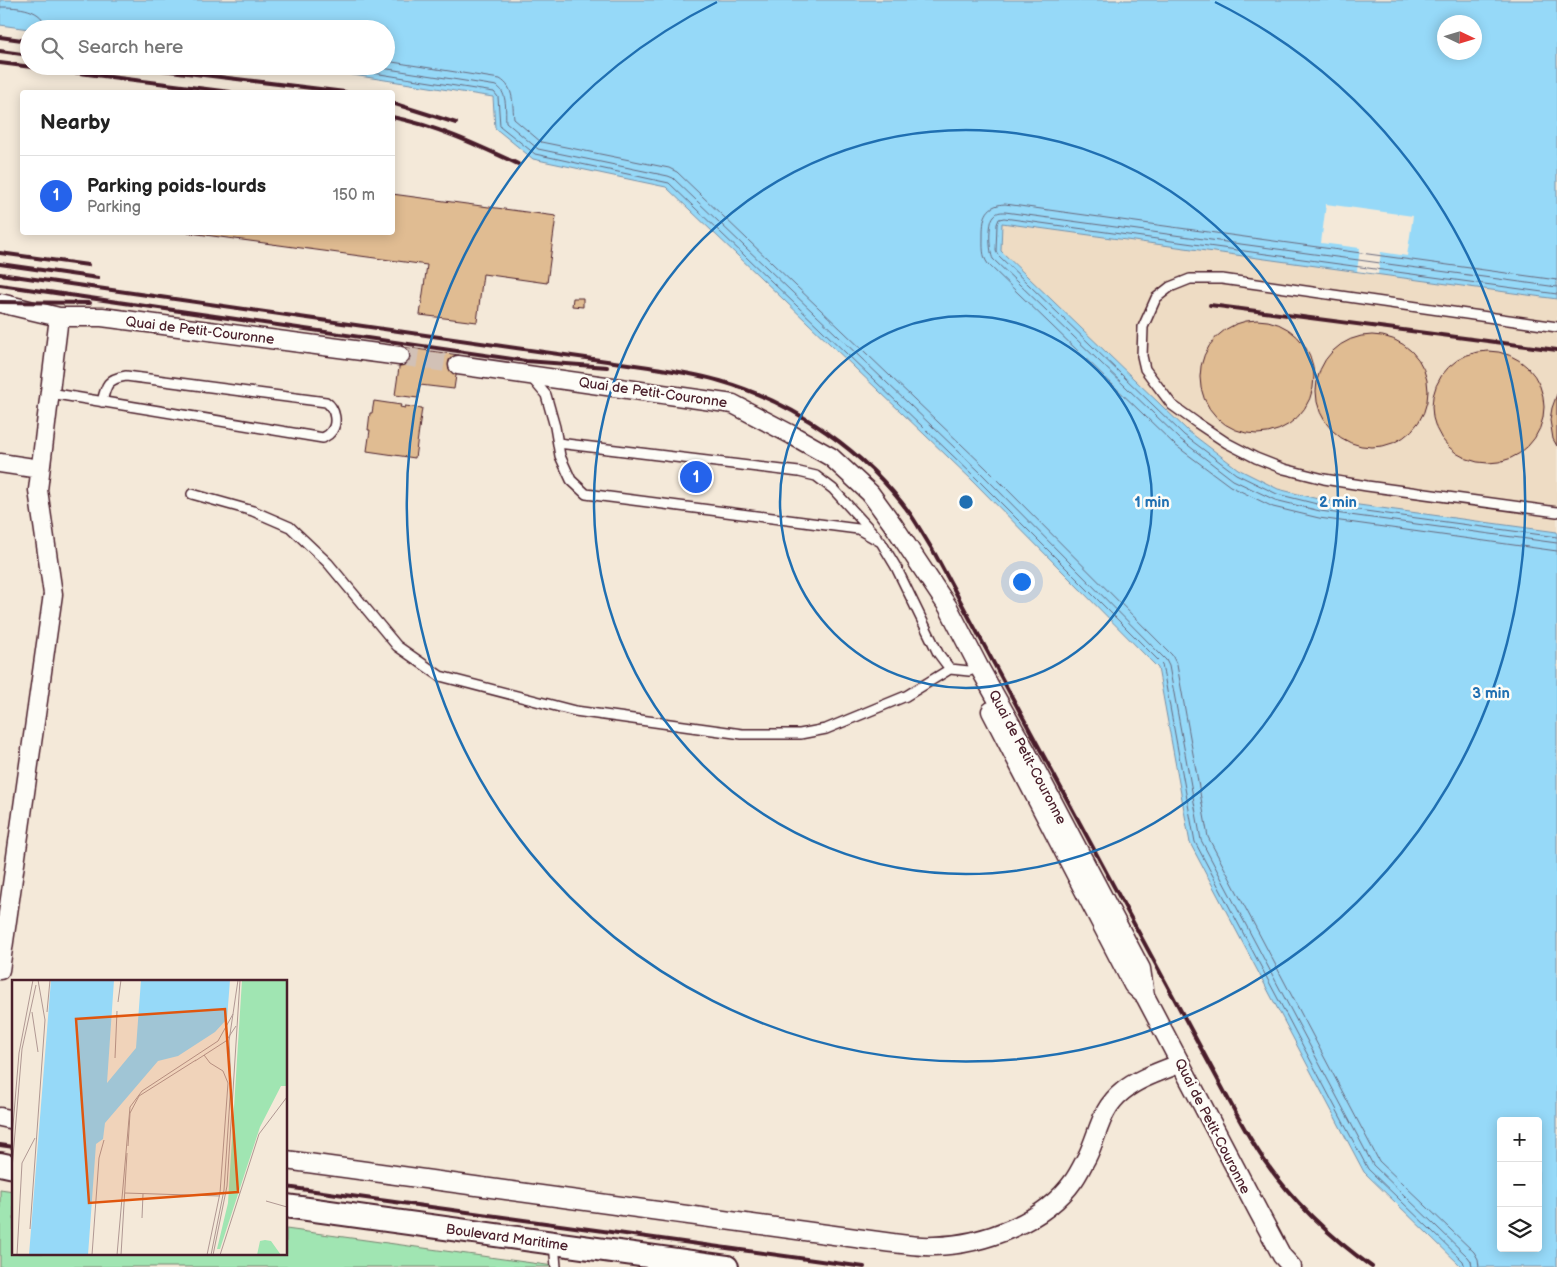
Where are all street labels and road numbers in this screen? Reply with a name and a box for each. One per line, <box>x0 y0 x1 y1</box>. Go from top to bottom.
street label: Quai de Petit-Couronne <box>125 313 275 348</box>
street label: Quai de Petit-Couronne <box>578 374 728 411</box>
street label: Quai de Petit-Couronne <box>985 687 1070 827</box>
street label: Quai de Petit-Couronne <box>1171 1056 1254 1197</box>
street label: Boulevard Maritime <box>445 1220 569 1254</box>

